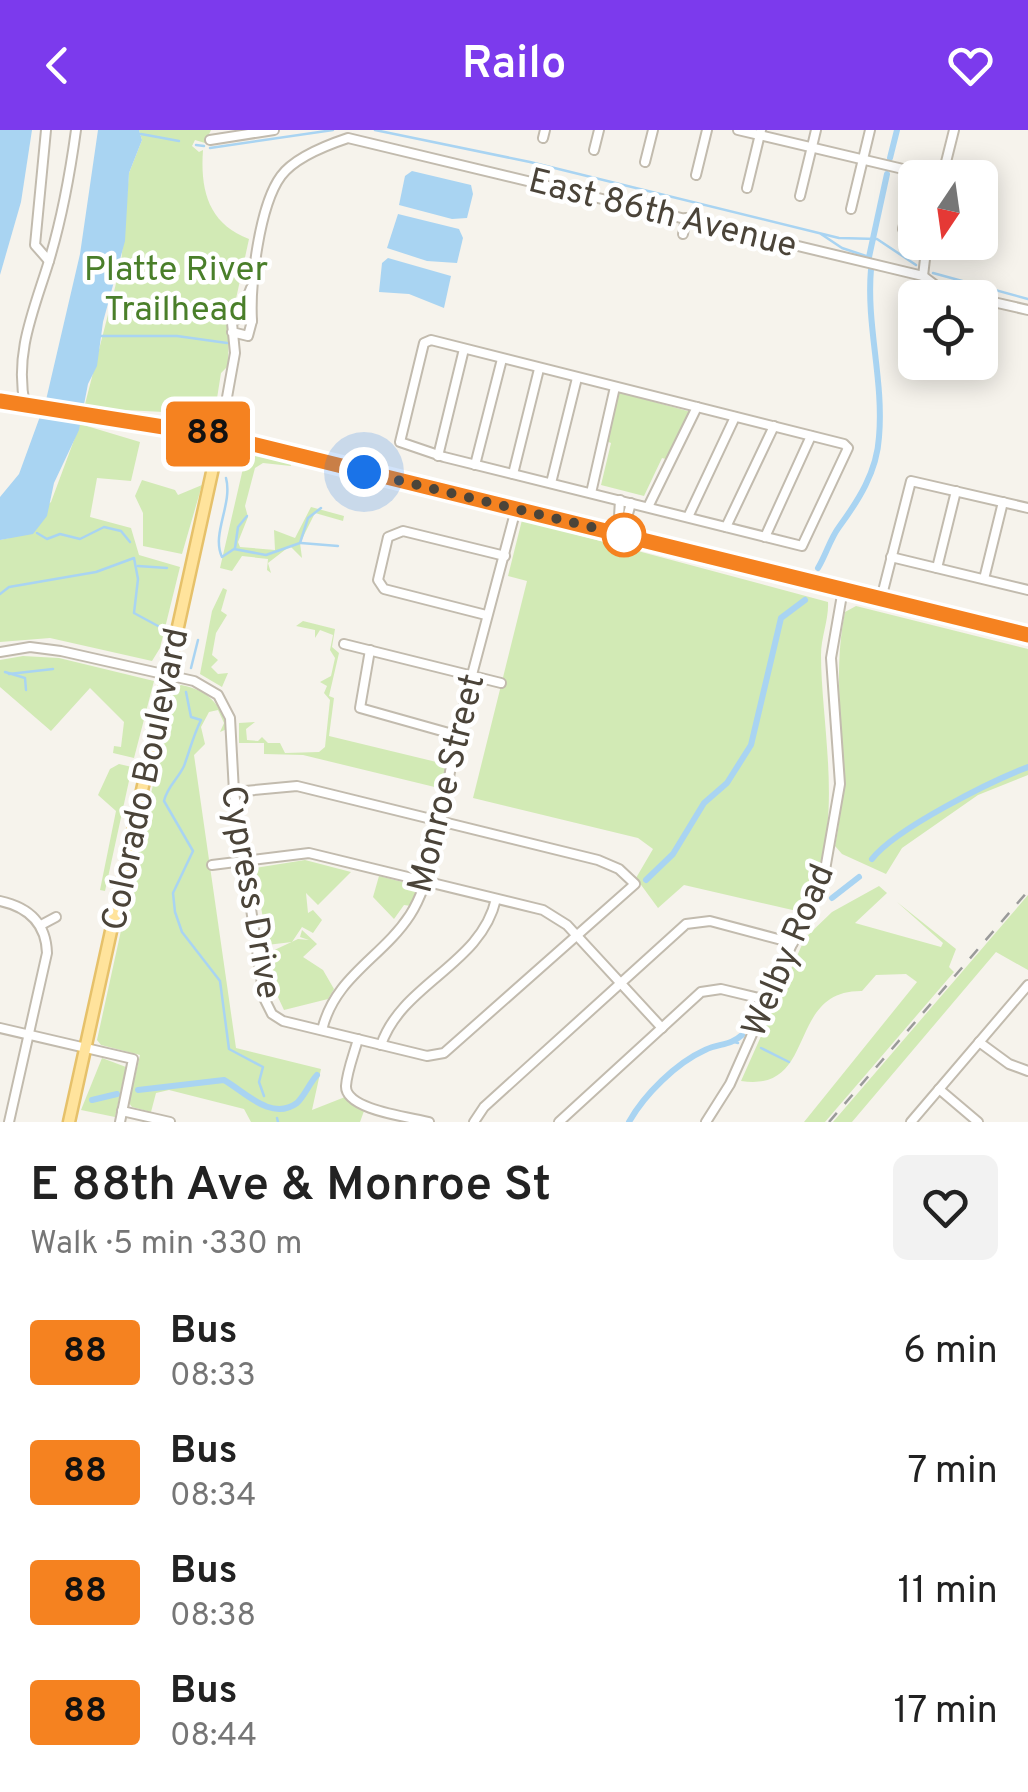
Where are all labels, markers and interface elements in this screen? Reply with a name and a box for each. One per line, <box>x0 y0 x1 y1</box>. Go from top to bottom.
text: Railo <box>462 37 566 94</box>
icon: back <box>30 38 85 93</box>
icon: heart <box>943 38 998 93</box>
street label: East 86th Avenue <box>523 160 801 270</box>
north arrow <box>898 160 998 260</box>
map controls <box>898 160 998 380</box>
park label: Platte River Trailhead <box>84 249 268 333</box>
button: locate <box>898 280 998 380</box>
line badge: 88 <box>163 402 253 466</box>
text: 88 <box>186 412 230 456</box>
your location <box>339 447 389 497</box>
unlabelled marker <box>603 514 645 556</box>
street label: Colorado Boulevard <box>93 624 201 935</box>
street label: Monroe Street <box>399 670 496 898</box>
street label: Cypress Drive <box>209 782 289 1003</box>
street label: Welby Road <box>734 858 846 1044</box>
button: heart <box>893 1155 998 1260</box>
text: E 88th Ave & Monroe St <box>30 1157 551 1217</box>
text: Walk · 5 min · 330 m <box>30 1225 302 1265</box>
text: Bus <box>170 1308 237 1357</box>
text: 6 min <box>903 1328 998 1377</box>
text: 88 <box>63 1330 107 1374</box>
text: 08:33 <box>170 1357 256 1397</box>
text: Bus <box>170 1428 237 1477</box>
text: 7 min <box>908 1448 998 1497</box>
text: 88 <box>63 1450 107 1494</box>
text: 08:34 <box>170 1477 256 1517</box>
text: Bus <box>170 1548 237 1597</box>
text: 11 min <box>897 1568 998 1617</box>
text: 88 <box>63 1570 107 1614</box>
text: 08:38 <box>170 1597 256 1637</box>
text: Bus <box>170 1668 237 1717</box>
text: 17 min <box>893 1688 998 1737</box>
text: 88 <box>63 1690 107 1734</box>
text: 08:44 <box>170 1717 257 1757</box>

